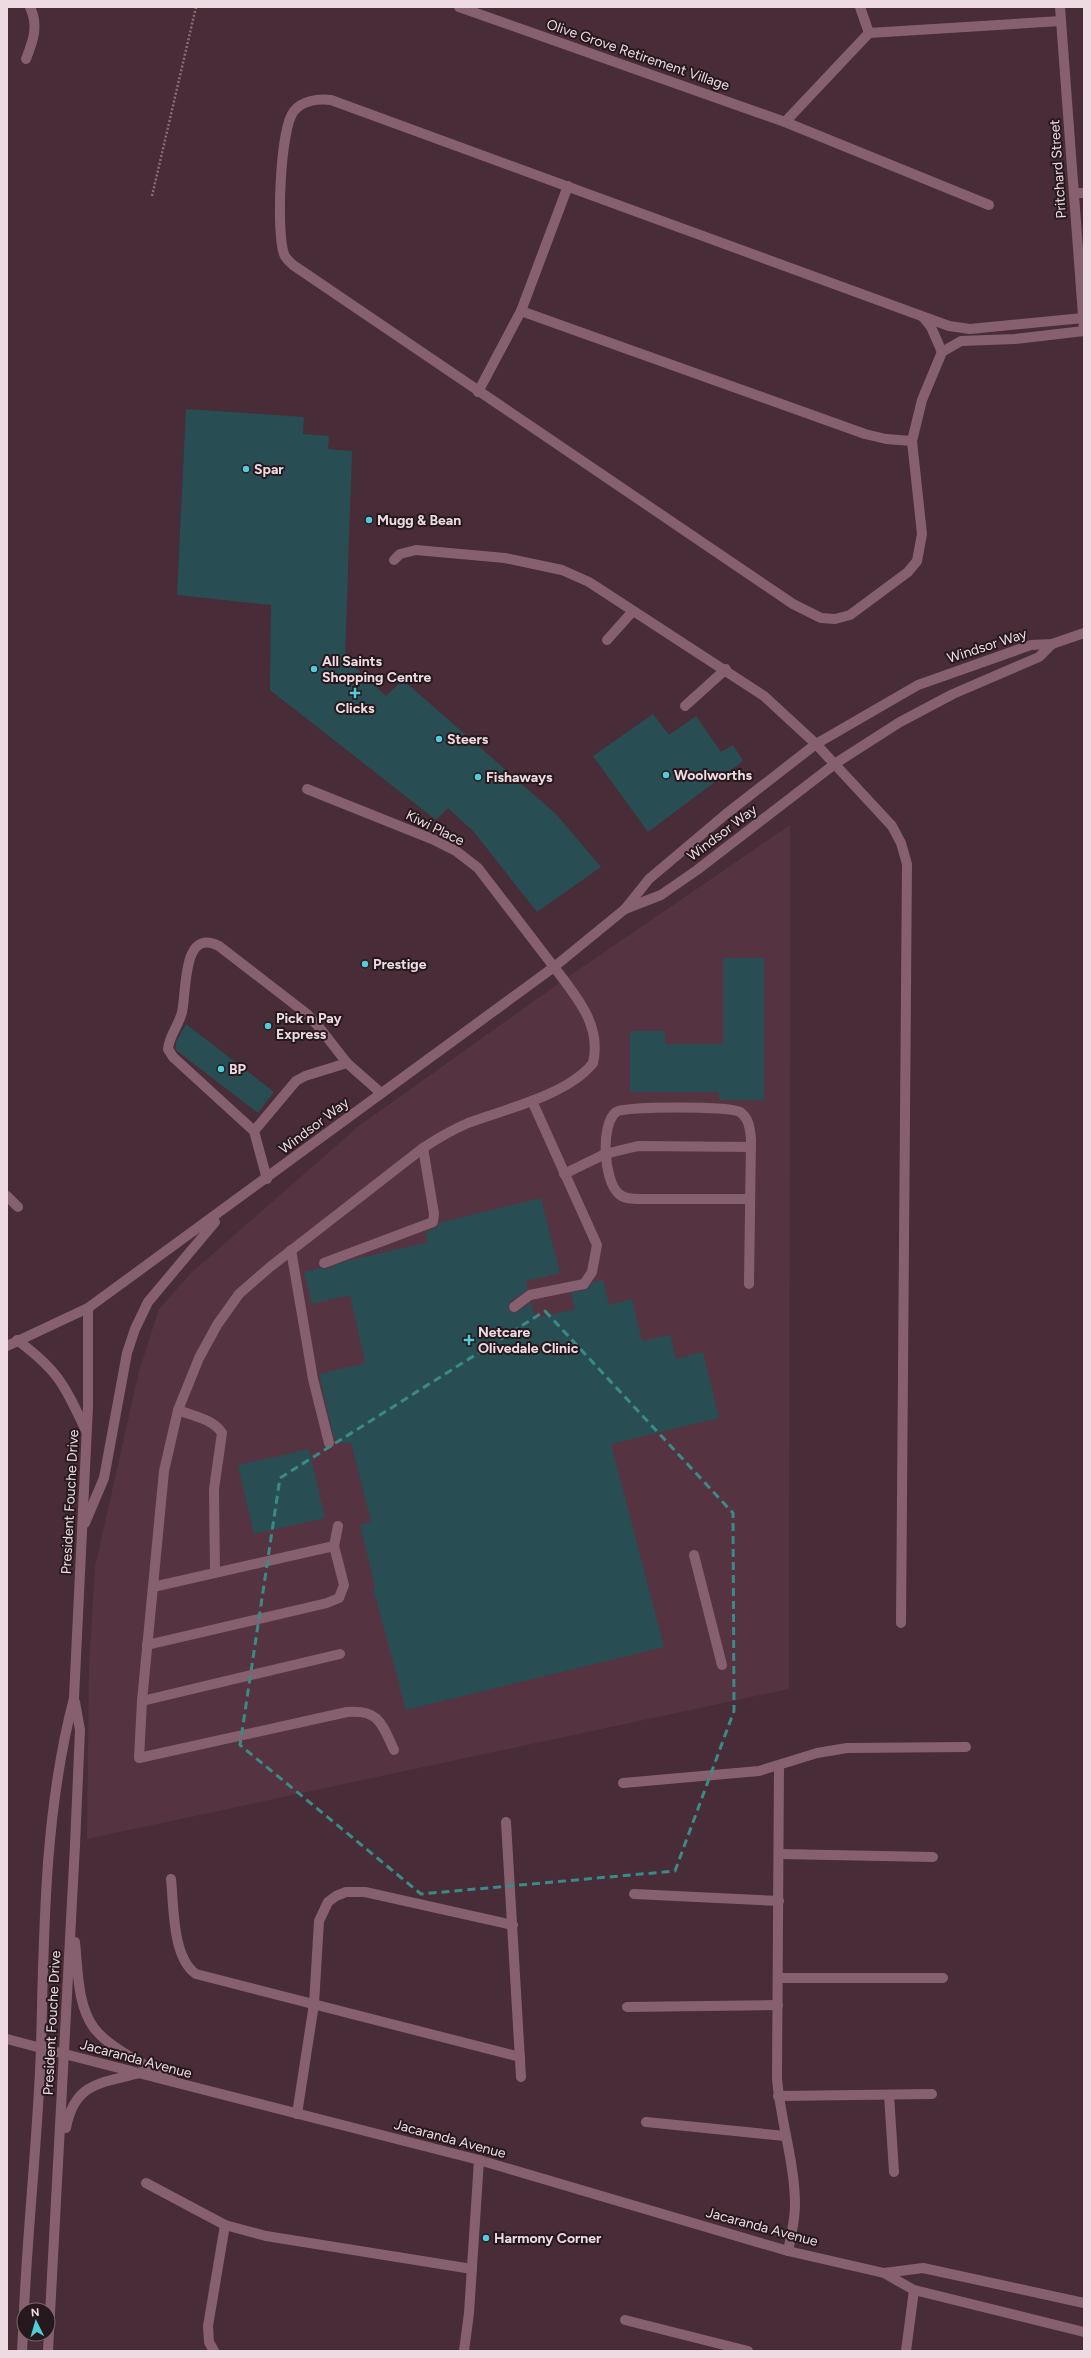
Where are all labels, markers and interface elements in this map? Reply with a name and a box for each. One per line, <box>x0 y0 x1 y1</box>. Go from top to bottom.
street label: Olive Grove Retirement Village <box>544 16 732 94</box>
street label: Pritchard Street <box>1046 119 1070 219</box>
place label: Spar <box>254 461 284 478</box>
marker: Spar <box>241 464 251 474</box>
place label: Mugg & Bean <box>377 512 461 529</box>
marker: Mugg & Bean <box>364 515 374 525</box>
street label: Windsor Way <box>945 625 1030 667</box>
place label: All Saints Shopping Centre <box>322 653 432 686</box>
marker: All Saints Shopping Centre <box>309 664 319 674</box>
marker: Clicks <box>350 688 360 698</box>
place label: Clicks <box>336 700 375 717</box>
place label: Steers <box>447 731 489 748</box>
marker: Steers <box>434 734 444 744</box>
place label: Woolworths <box>674 767 752 784</box>
place label: Fishaways <box>486 769 553 786</box>
marker: Woolworths <box>661 770 671 780</box>
marker: Fishaways <box>473 772 483 782</box>
street label: Windsor Way <box>684 801 761 865</box>
street label: Kiwi Place <box>403 807 467 850</box>
place label: Prestige <box>373 956 427 973</box>
marker: Prestige <box>360 959 370 969</box>
place label: Pick n Pay Express <box>276 1010 342 1043</box>
marker: Pick n Pay Express <box>263 1021 273 1031</box>
place label: BP <box>229 1061 247 1078</box>
marker: BP <box>216 1064 226 1074</box>
street label: Windsor Way <box>276 1094 353 1158</box>
place label: Netcare Olivedale Clinic <box>478 1324 579 1357</box>
marker: Netcare Olivedale Clinic <box>463 1334 475 1346</box>
street label: President Fouche Drive <box>58 1429 82 1575</box>
street label: President Fouche Drive <box>40 1950 64 2096</box>
street label: Jacaranda Avenue <box>78 2036 194 2082</box>
street label: Jacaranda Avenue <box>392 2116 508 2162</box>
street label: Jacaranda Avenue <box>704 2204 820 2250</box>
place label: Harmony Corner <box>494 2230 602 2247</box>
marker: Harmony Corner <box>481 2233 491 2243</box>
north arrow <box>16 2302 56 2342</box>
text: N <box>30 2306 40 2319</box>

